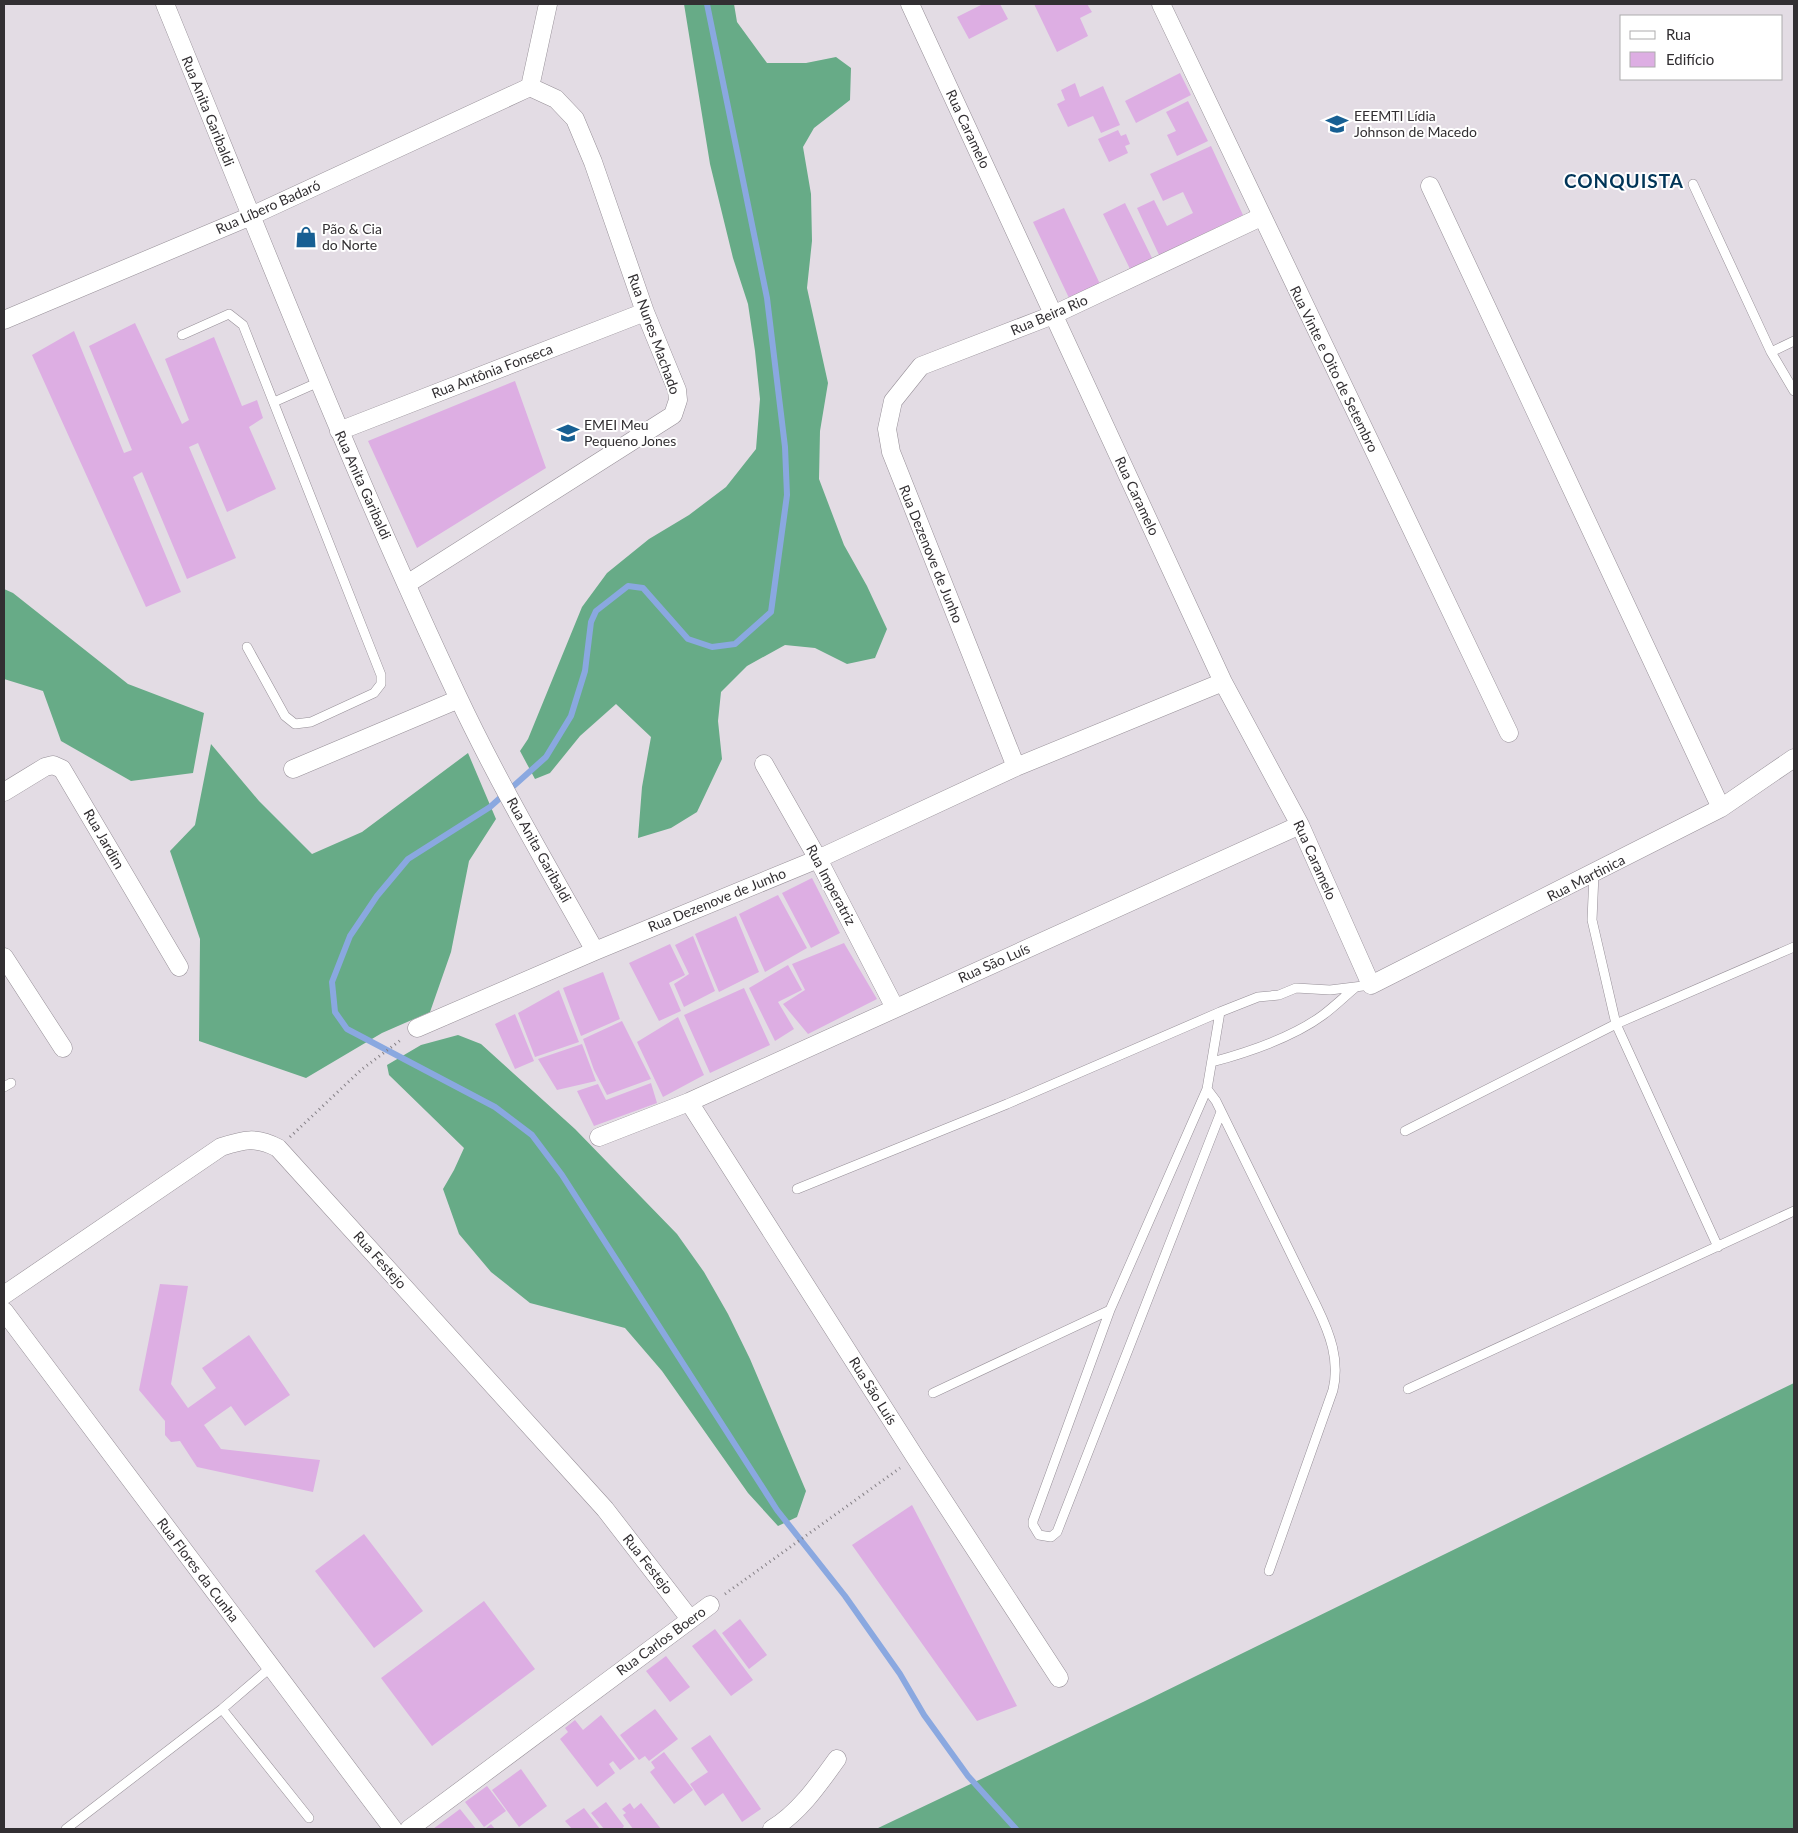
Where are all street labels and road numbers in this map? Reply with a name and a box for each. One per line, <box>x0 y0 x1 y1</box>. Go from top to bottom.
street label: Rua Anita Garibaldi <box>179 53 238 168</box>
street label: Rua Caramelo <box>943 87 994 171</box>
street label: Rua Líbero Badaró <box>213 176 323 237</box>
street label: Rua Nunes Machado <box>625 271 684 396</box>
street label: Rua Vinte e Oito de Setembro <box>1287 283 1382 455</box>
street label: Rua Beira Rio <box>1008 291 1090 338</box>
street label: Rua Antônia Fonseca <box>429 340 555 401</box>
street label: Rua Anita Garibaldi <box>332 428 395 542</box>
street label: Rua Caramelo <box>1112 454 1163 538</box>
street label: Rua Dezenove de Junho <box>896 482 967 625</box>
street label: Rua Anita Garibaldi <box>504 794 575 905</box>
street label: Rua Jardim <box>80 806 128 872</box>
street label: Rua Caramelo <box>1290 817 1341 902</box>
street label: Rua Imperatriz <box>803 841 860 928</box>
street label: Rua Martinica <box>1544 851 1628 904</box>
street label: Rua Dezenove de Junho <box>645 864 788 935</box>
street label: Rua São Luís <box>955 939 1032 986</box>
street label: Rua Festejo <box>350 1227 411 1292</box>
street label: Rua São Luís <box>846 1354 901 1428</box>
street label: Rua Flores da Cunha <box>154 1514 243 1625</box>
street label: Rua Festejo <box>620 1530 677 1597</box>
street label: Rua Carlos Boero <box>613 1602 709 1679</box>

